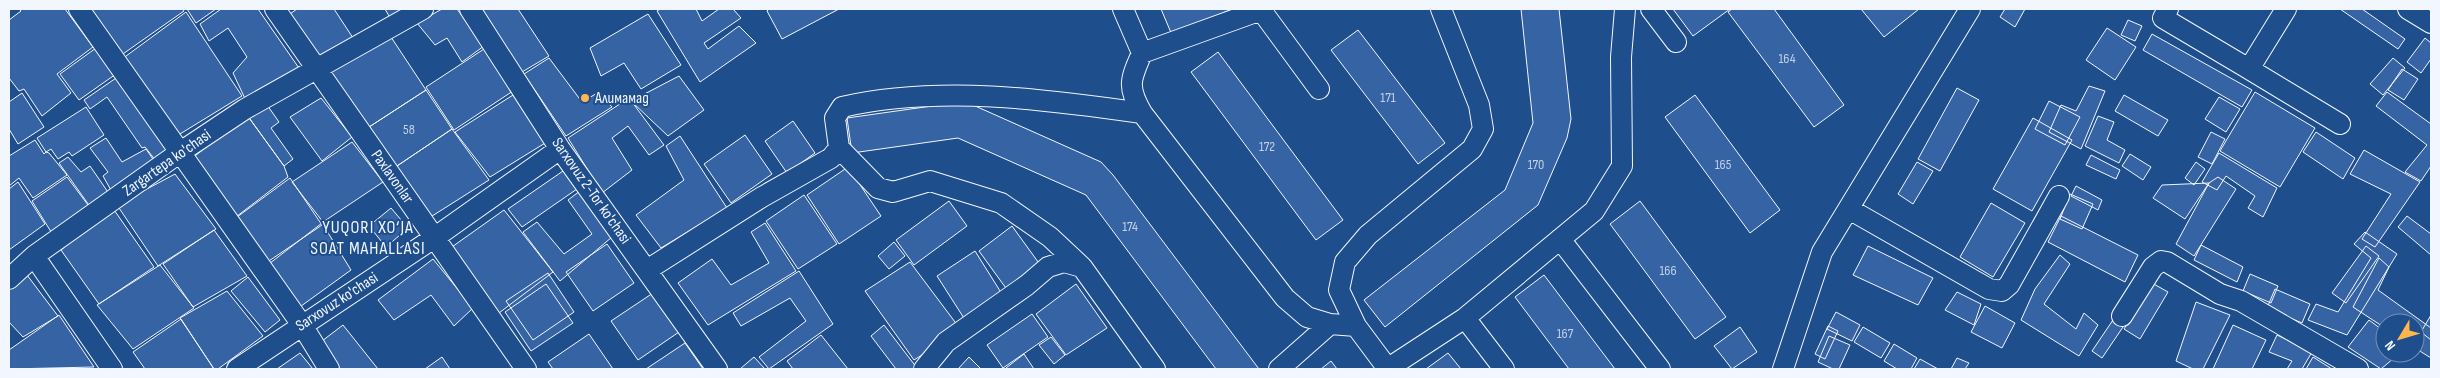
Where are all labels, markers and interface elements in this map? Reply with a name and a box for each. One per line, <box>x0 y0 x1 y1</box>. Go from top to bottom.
house number: 164 <box>1778 50 1796 67</box>
place label: Алимамад <box>594 89 649 108</box>
house number: 171 <box>1380 89 1396 106</box>
marker: Алимамад <box>579 92 591 104</box>
house number: 58 <box>403 121 415 138</box>
street label: Zargartepa ko'chasi <box>119 126 215 200</box>
street label: Sarxovuz 2-Tor ko'chasi <box>547 134 635 248</box>
house number: 172 <box>1259 138 1275 155</box>
street label: Paxlavonlar <box>367 147 418 208</box>
house number: 170 <box>1528 156 1544 173</box>
house number: 165 <box>1715 156 1732 173</box>
district label: YUQORI XO‘JA SOAT MAHALLASI <box>310 217 426 259</box>
house number: 174 <box>1122 218 1138 235</box>
house number: 166 <box>1659 262 1677 279</box>
street label: Sarxovuz ko'chasi <box>292 268 382 336</box>
north arrow <box>2375 313 2425 363</box>
house number: 167 <box>1557 325 1574 342</box>
text: N <box>2381 338 2399 354</box>

